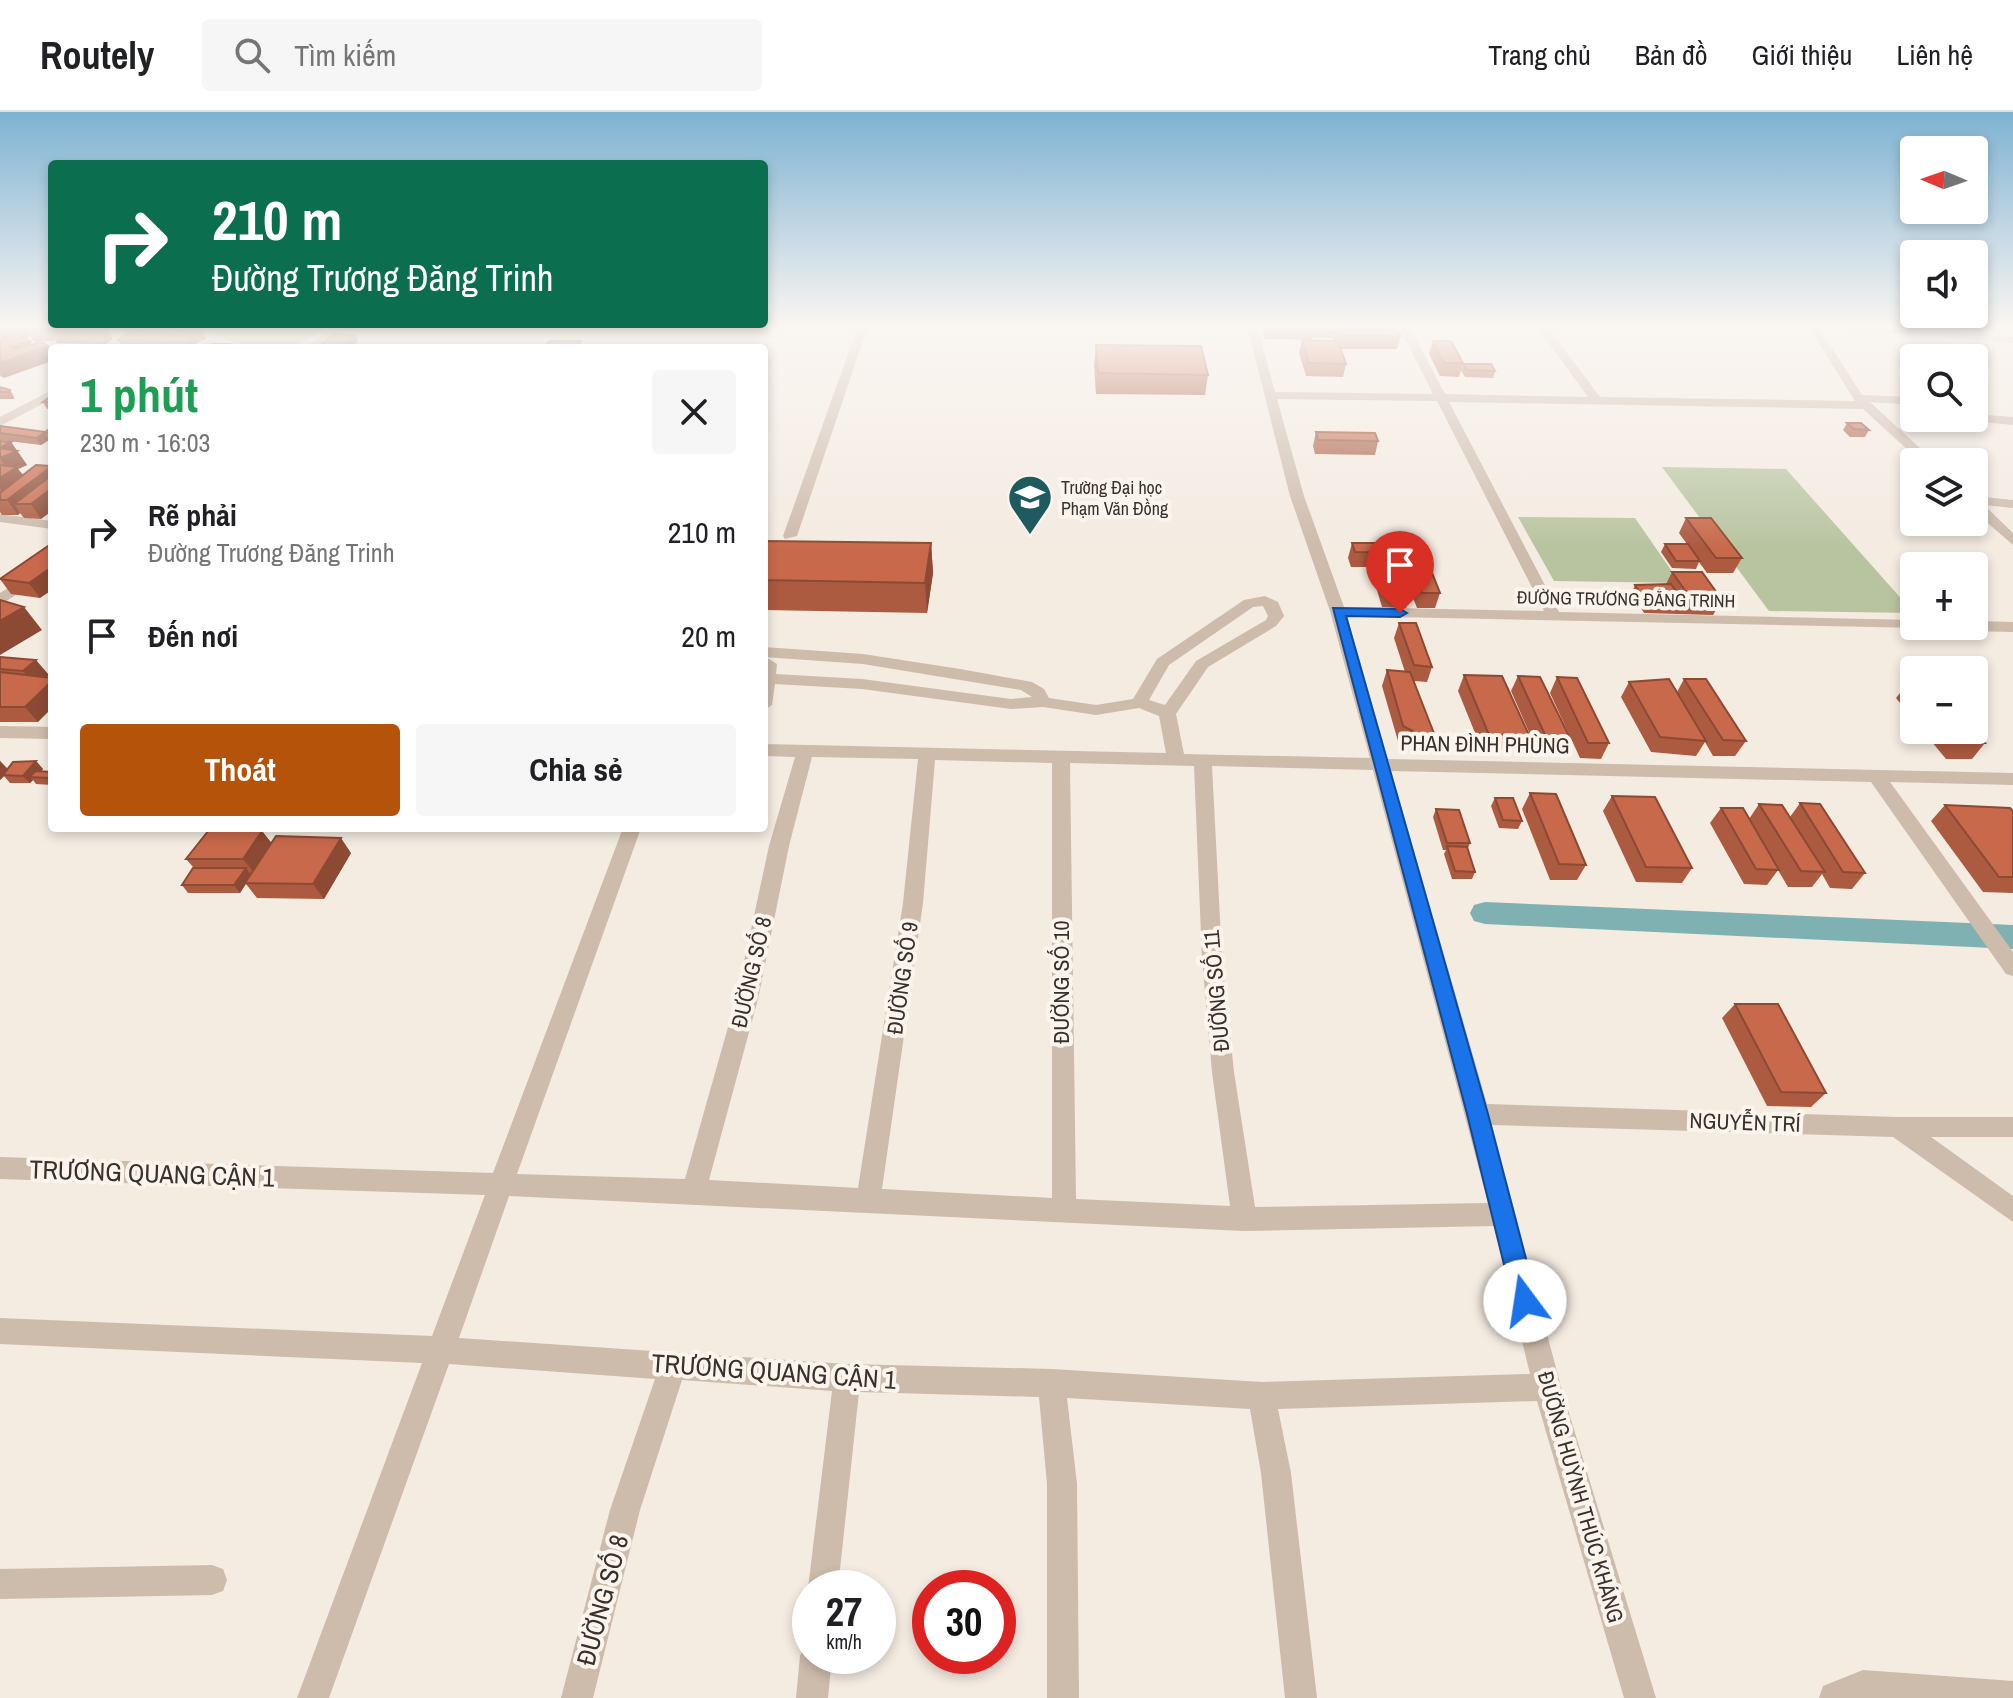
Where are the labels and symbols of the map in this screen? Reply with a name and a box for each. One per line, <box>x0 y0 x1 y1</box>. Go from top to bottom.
north arrow <box>1900 136 1988 224</box>
school or university icon: Trường Đại học Phạm Văn Đồng <box>1006 473 1054 536</box>
place label: Trường Đại học Phạm Văn Đồng <box>1061 475 1169 521</box>
pin <box>1366 531 1434 613</box>
street label: ĐƯỜNG TRƯƠNG ĐĂNG TRINH <box>1517 585 1735 613</box>
street label: PHAN ĐÌNH PHÙNG <box>1400 728 1570 760</box>
street label: ĐƯỜNG SỐ 8 <box>724 913 778 1031</box>
street label: ĐƯỜNG SỐ 9 <box>879 920 925 1036</box>
street label: ĐƯỜNG SỐ 10 <box>1046 920 1076 1044</box>
street label: ĐƯỜNG SỐ 11 <box>1196 929 1236 1053</box>
street label: NGUYỄN TRÍ <box>1689 1105 1801 1139</box>
street label: TRƯƠNG QUANG CẬN 1 <box>29 1151 275 1195</box>
position arrow <box>1483 1259 1567 1343</box>
street label: TRƯƠNG QUANG CẬN 1 <box>650 1345 898 1397</box>
street label: ĐƯỜNG HUỲNH THÚC KHÁNG <box>1531 1368 1631 1626</box>
street label: ĐƯỜNG SỐ 8 <box>568 1531 636 1669</box>
speed limit sign: 30 <box>912 1570 1016 1674</box>

